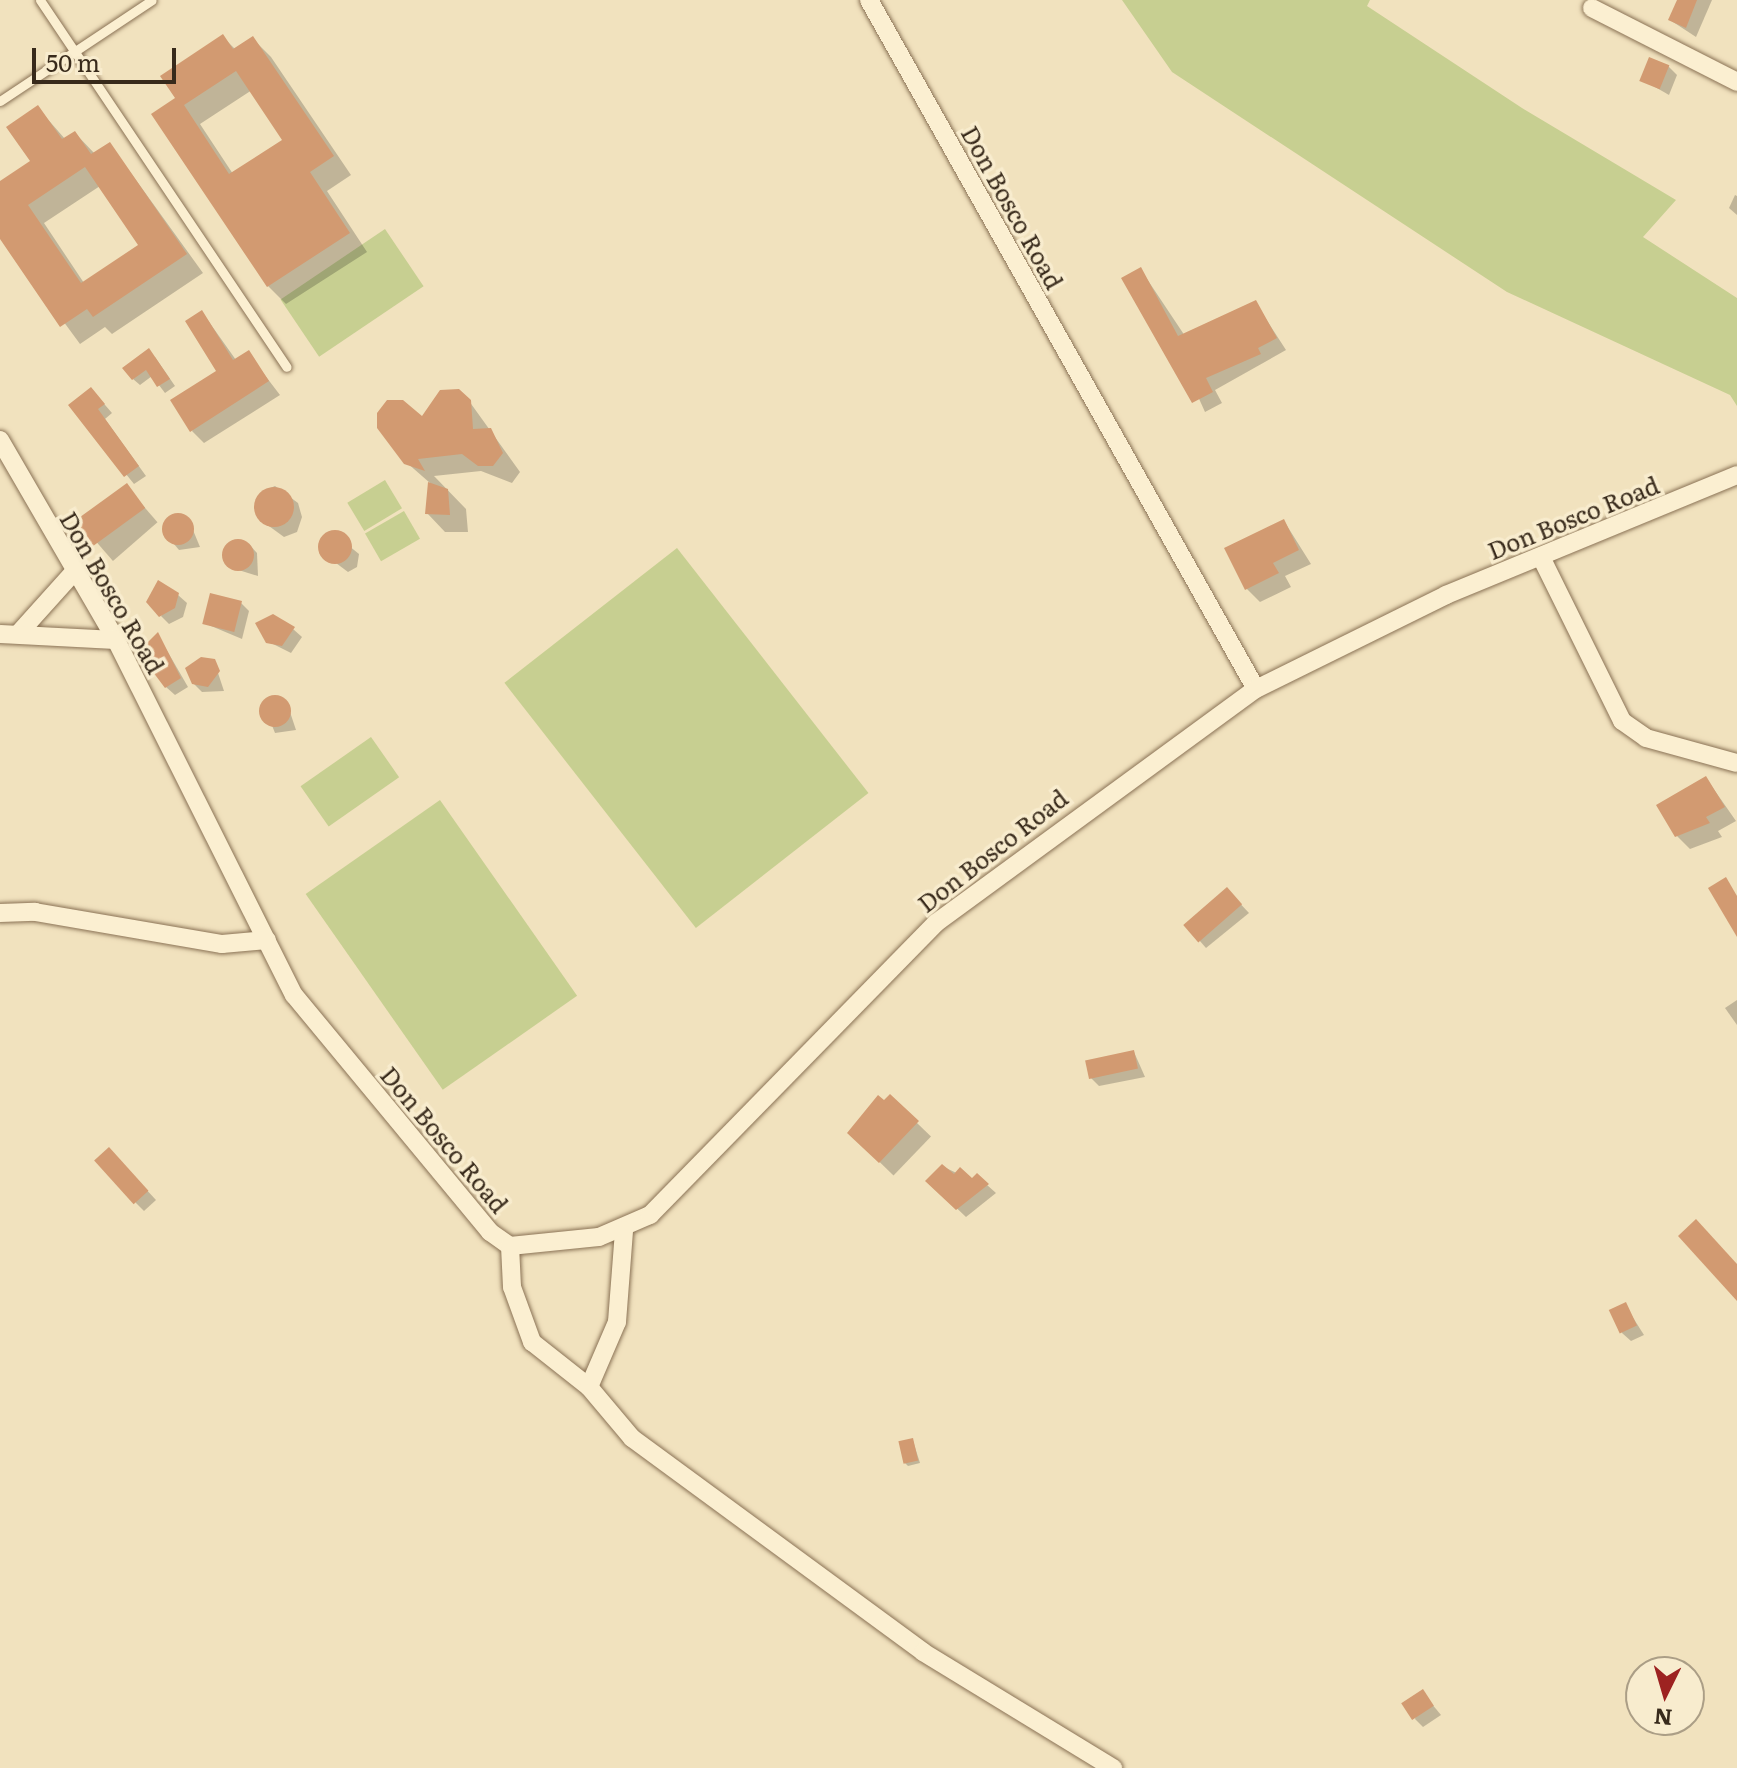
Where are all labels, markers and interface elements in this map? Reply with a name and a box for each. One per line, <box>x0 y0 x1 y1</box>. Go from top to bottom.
scale bar <box>36 32 180 82</box>
text: 50 m <box>46 44 100 79</box>
street label: Don Bosco Road <box>956 120 1070 294</box>
street label: Don Bosco Road <box>1483 470 1663 564</box>
street label: Don Bosco Road <box>55 506 171 678</box>
street label: Don Bosco Road <box>911 783 1073 917</box>
street label: Don Bosco Road <box>375 1060 515 1218</box>
north arrow <box>1625 1656 1705 1736</box>
text: N <box>1652 1701 1674 1736</box>

